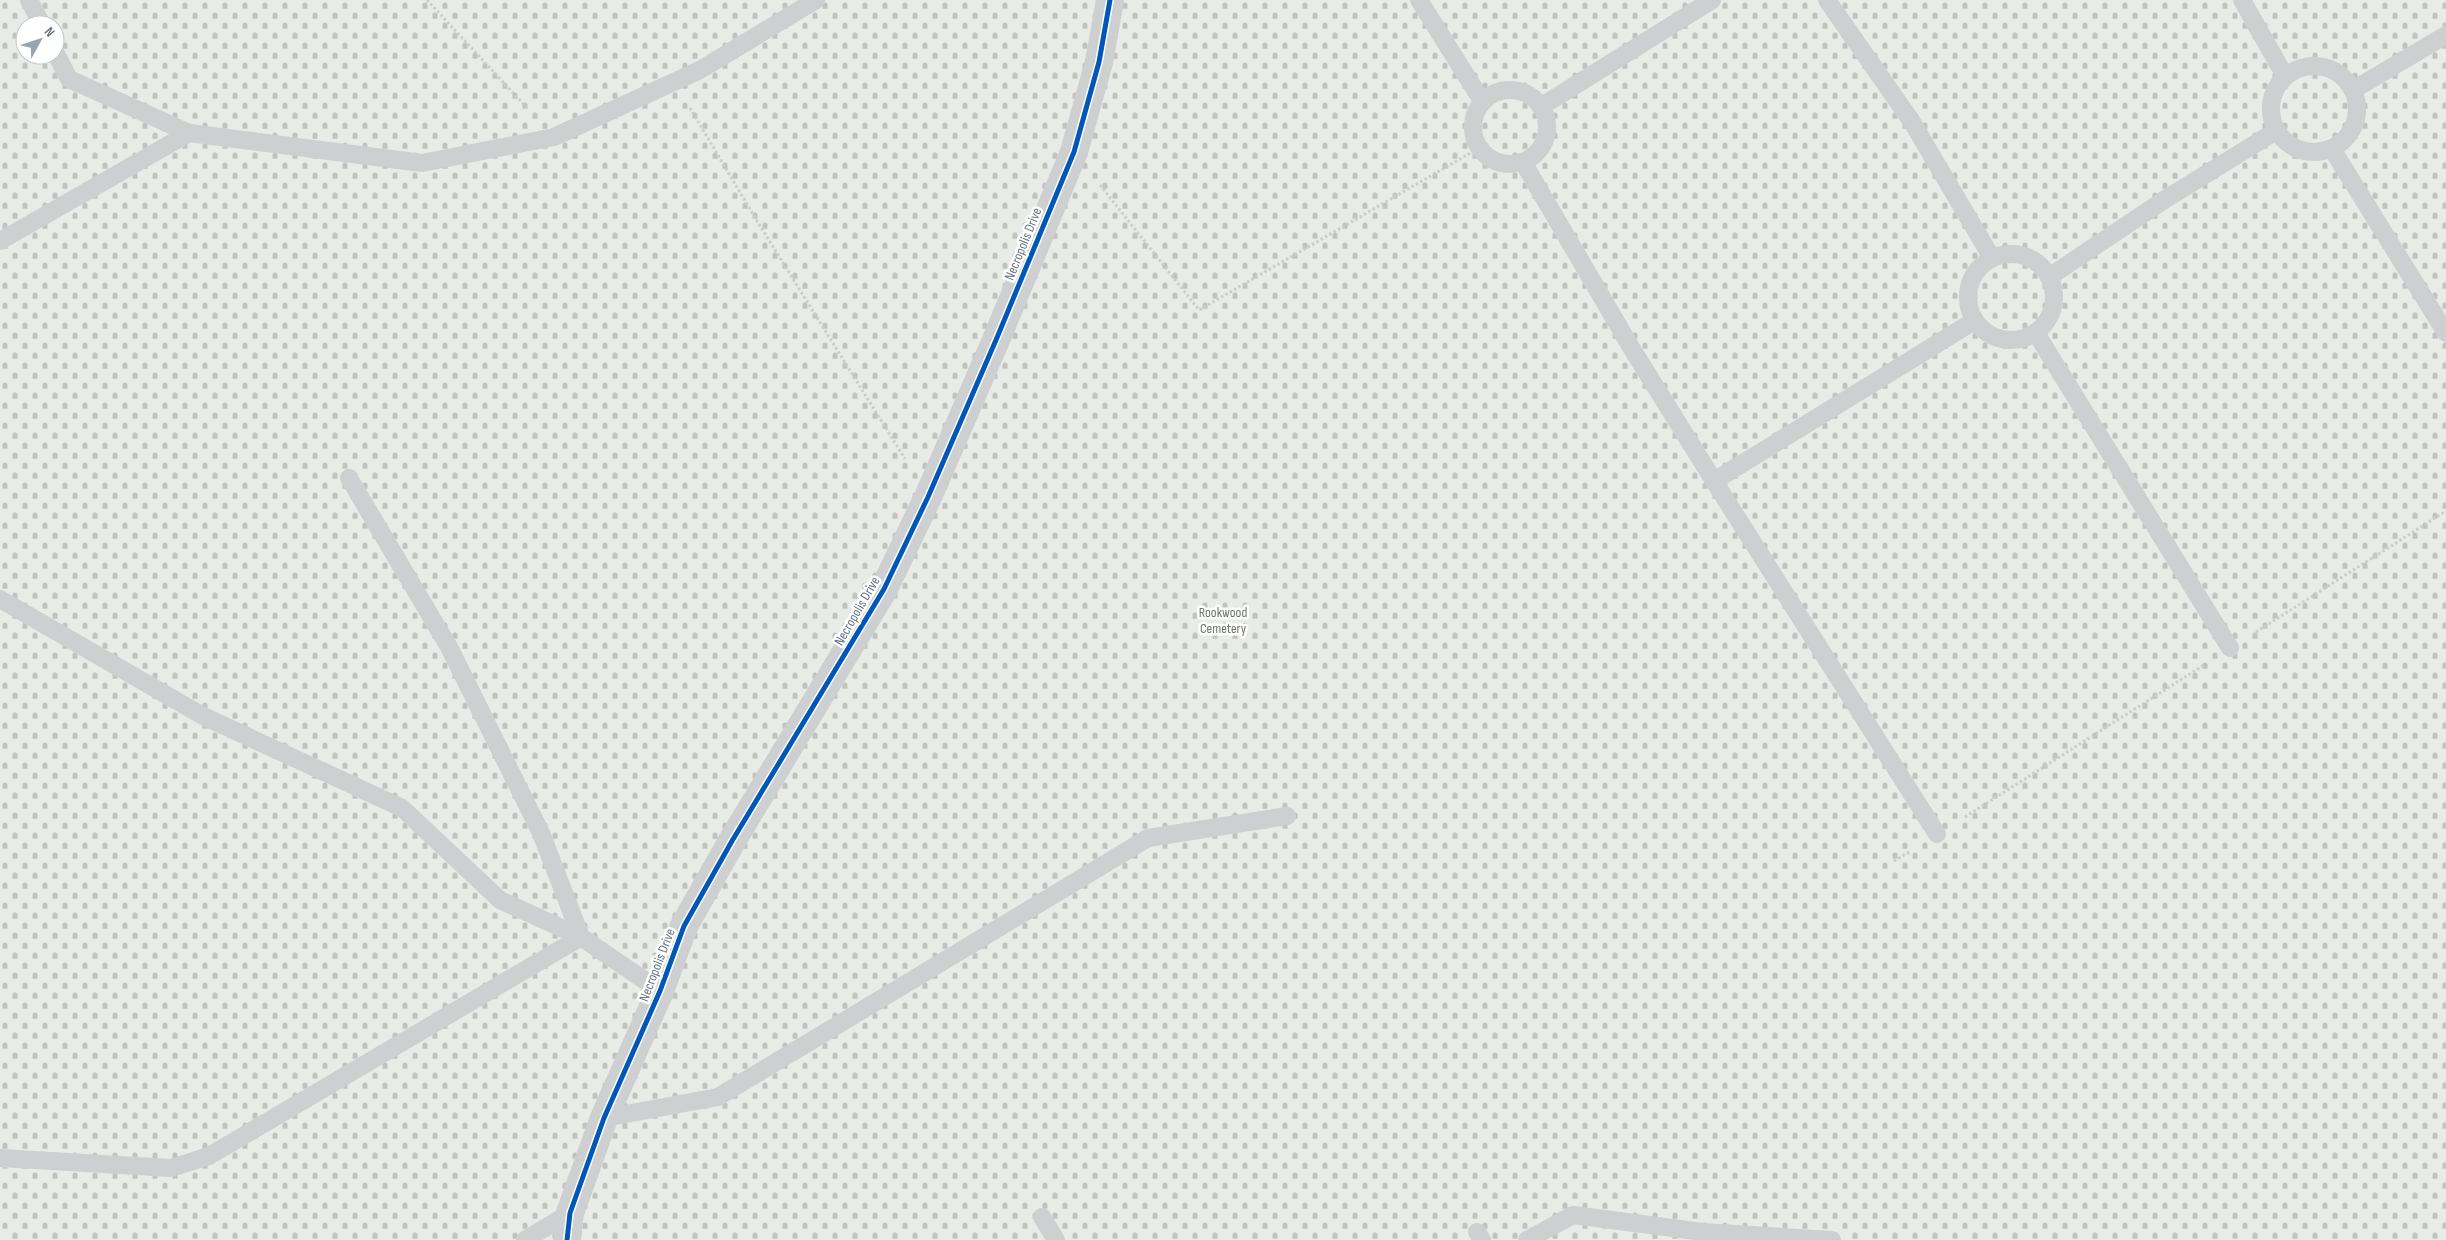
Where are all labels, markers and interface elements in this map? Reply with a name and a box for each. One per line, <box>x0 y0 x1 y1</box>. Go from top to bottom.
north arrow <box>15 15 65 65</box>
text: N <box>41 24 58 40</box>
street label: Necropolis Drive <box>1001 205 1045 283</box>
street label: Necropolis Drive <box>830 574 884 648</box>
park label: Rookwood Cemetery <box>1199 604 1247 637</box>
street label: Necropolis Drive <box>635 926 679 1004</box>

